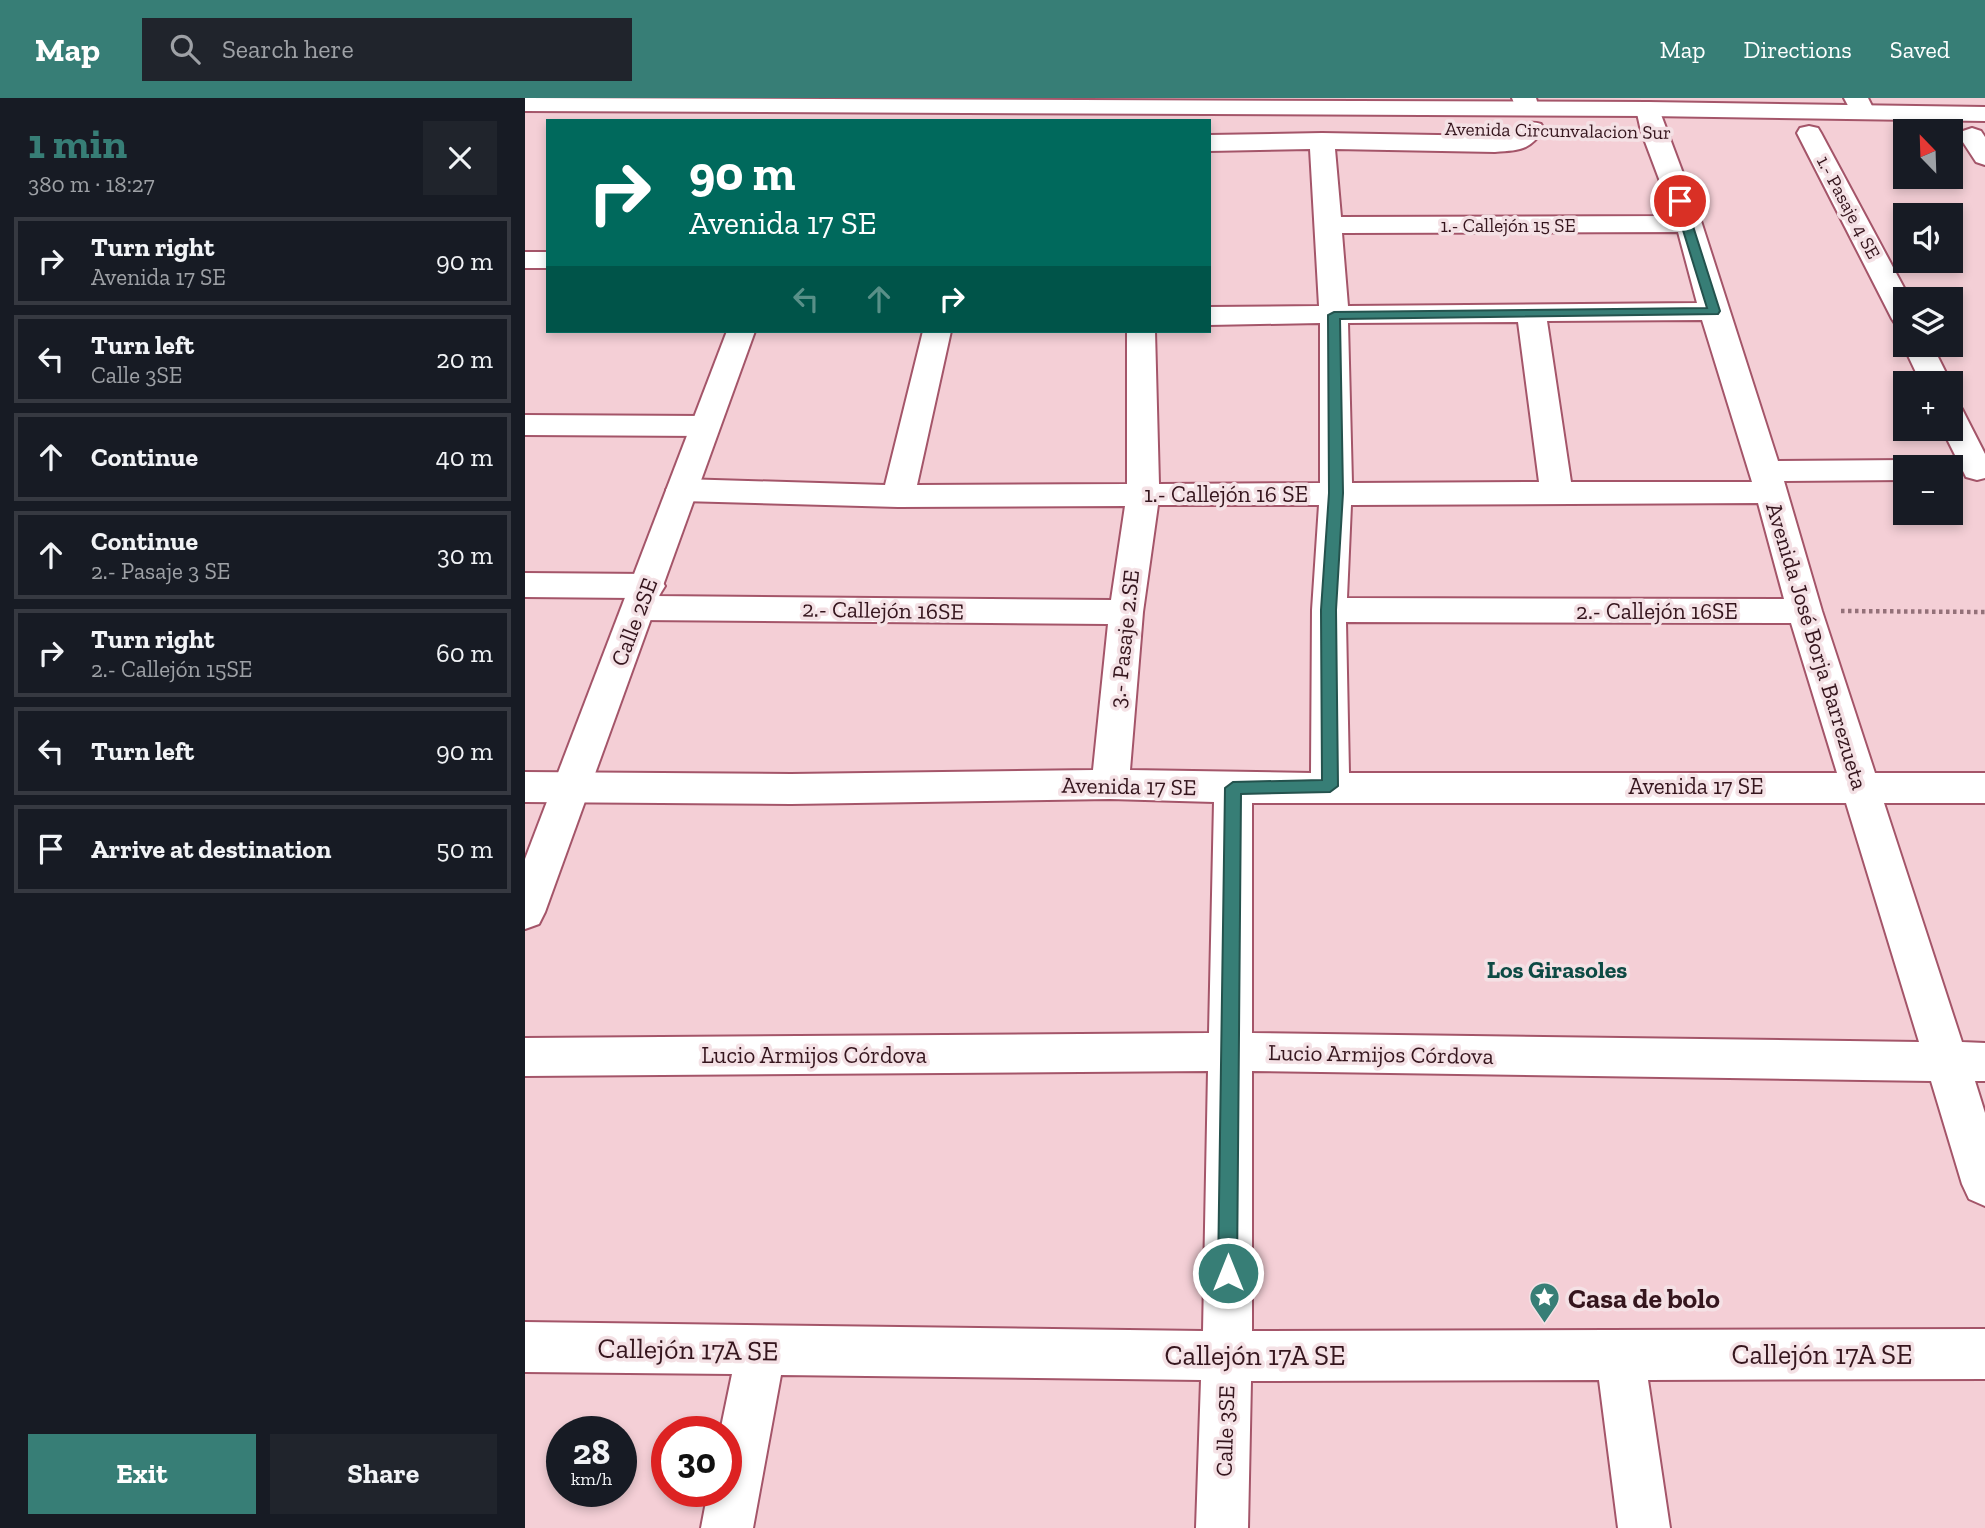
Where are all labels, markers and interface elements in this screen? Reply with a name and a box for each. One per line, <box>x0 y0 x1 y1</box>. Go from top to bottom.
search box <box>142 18 632 81</box>
text: Map <box>35 30 100 69</box>
icon: search <box>166 30 204 68</box>
text: Search here <box>222 33 354 65</box>
text: Map <box>1660 35 1706 64</box>
text: Directions <box>1744 35 1852 64</box>
text: Saved <box>1890 35 1950 64</box>
street label: Avenida Circunvalacion Sur <box>1445 117 1671 144</box>
text: 1 min <box>28 118 127 169</box>
north arrow <box>1893 119 1963 189</box>
map controls <box>1893 119 1963 525</box>
button: close <box>423 121 497 195</box>
text: 90 m <box>689 144 796 203</box>
icon: right <box>574 147 665 238</box>
street label: 1.- Pasaje 4 SE <box>1812 152 1885 263</box>
text: 380 m · 18:27 <box>28 170 154 198</box>
pin <box>1650 171 1710 231</box>
icon: arrive <box>1661 182 1699 220</box>
button: sound <box>1893 203 1963 273</box>
text: Avenida 17 SE <box>689 204 877 242</box>
street label: 1.- Callejón 15 SE <box>1440 214 1576 237</box>
text: Turn right <box>91 231 214 263</box>
icon: right <box>32 242 70 280</box>
text: 90 m <box>436 245 493 277</box>
text: Avenida 17 SE <box>91 263 226 291</box>
icon: left <box>787 280 825 318</box>
icon: ahead <box>860 280 898 318</box>
icon: right <box>933 280 971 318</box>
button: layers <box>1893 287 1963 357</box>
text: Turn left <box>91 329 194 361</box>
icon: left <box>32 340 70 378</box>
text: 20 m <box>436 343 493 375</box>
text: Calle 3SE <box>91 361 182 389</box>
button: + <box>1893 371 1963 441</box>
icon: ahead <box>32 438 70 476</box>
text: Continue <box>91 441 198 473</box>
text: 40 m <box>436 441 493 473</box>
button: − <box>1893 455 1963 525</box>
street label: 1.- Callejón 16 SE <box>1144 480 1308 508</box>
street label: Avenida José Borja Barrezueta <box>1760 499 1874 793</box>
text: Continue <box>91 525 198 557</box>
icon: ahead <box>32 536 70 574</box>
text: 30 m <box>437 539 493 571</box>
text: 2.- Pasaje 3 SE <box>91 557 230 585</box>
street label: 3.- Pasaje 2.SE <box>1103 568 1145 710</box>
street label: Calle 2SE <box>604 574 664 670</box>
street label: 2.- Callejón 16SE <box>802 595 964 625</box>
street label: 2.- Callejón 16SE <box>1576 597 1738 625</box>
text: Turn right <box>91 623 214 655</box>
icon: right <box>32 634 70 672</box>
text: 60 m <box>436 637 493 669</box>
text: 2.- Callejón 15SE <box>91 655 252 683</box>
icon: left <box>32 732 70 770</box>
text: Turn left <box>91 735 194 767</box>
text: 90 m <box>436 735 493 767</box>
street label: Avenida 17 SE <box>1061 771 1197 801</box>
street label: Avenida 17 SE <box>1629 772 1763 800</box>
icon: arrive <box>32 830 70 868</box>
text: Arrive at destination <box>91 833 331 865</box>
text: 50 m <box>436 833 493 865</box>
district label: Los Girasoles <box>1487 955 1627 984</box>
street label: Lucio Armijos Córdova <box>1268 1038 1494 1070</box>
street label: Lucio Armijos Córdova <box>701 1041 927 1069</box>
position arrow <box>1191 1236 1265 1310</box>
place icon: Casa de bolo <box>1528 1281 1562 1325</box>
place label: Casa de bolo <box>1568 1282 1720 1315</box>
street label: Callejón 17A SE <box>597 1331 779 1368</box>
street label: Callejón 17A SE <box>1732 1338 1912 1371</box>
street label: Callejón 17A SE <box>1165 1339 1345 1372</box>
street label: Calle 3SE <box>1209 1385 1241 1477</box>
speed limit sign: 30 <box>651 1416 742 1507</box>
text: 28 <box>573 1431 610 1473</box>
button: Exit <box>28 1434 256 1514</box>
button: Share <box>270 1434 497 1514</box>
text: km/h <box>571 1468 612 1490</box>

